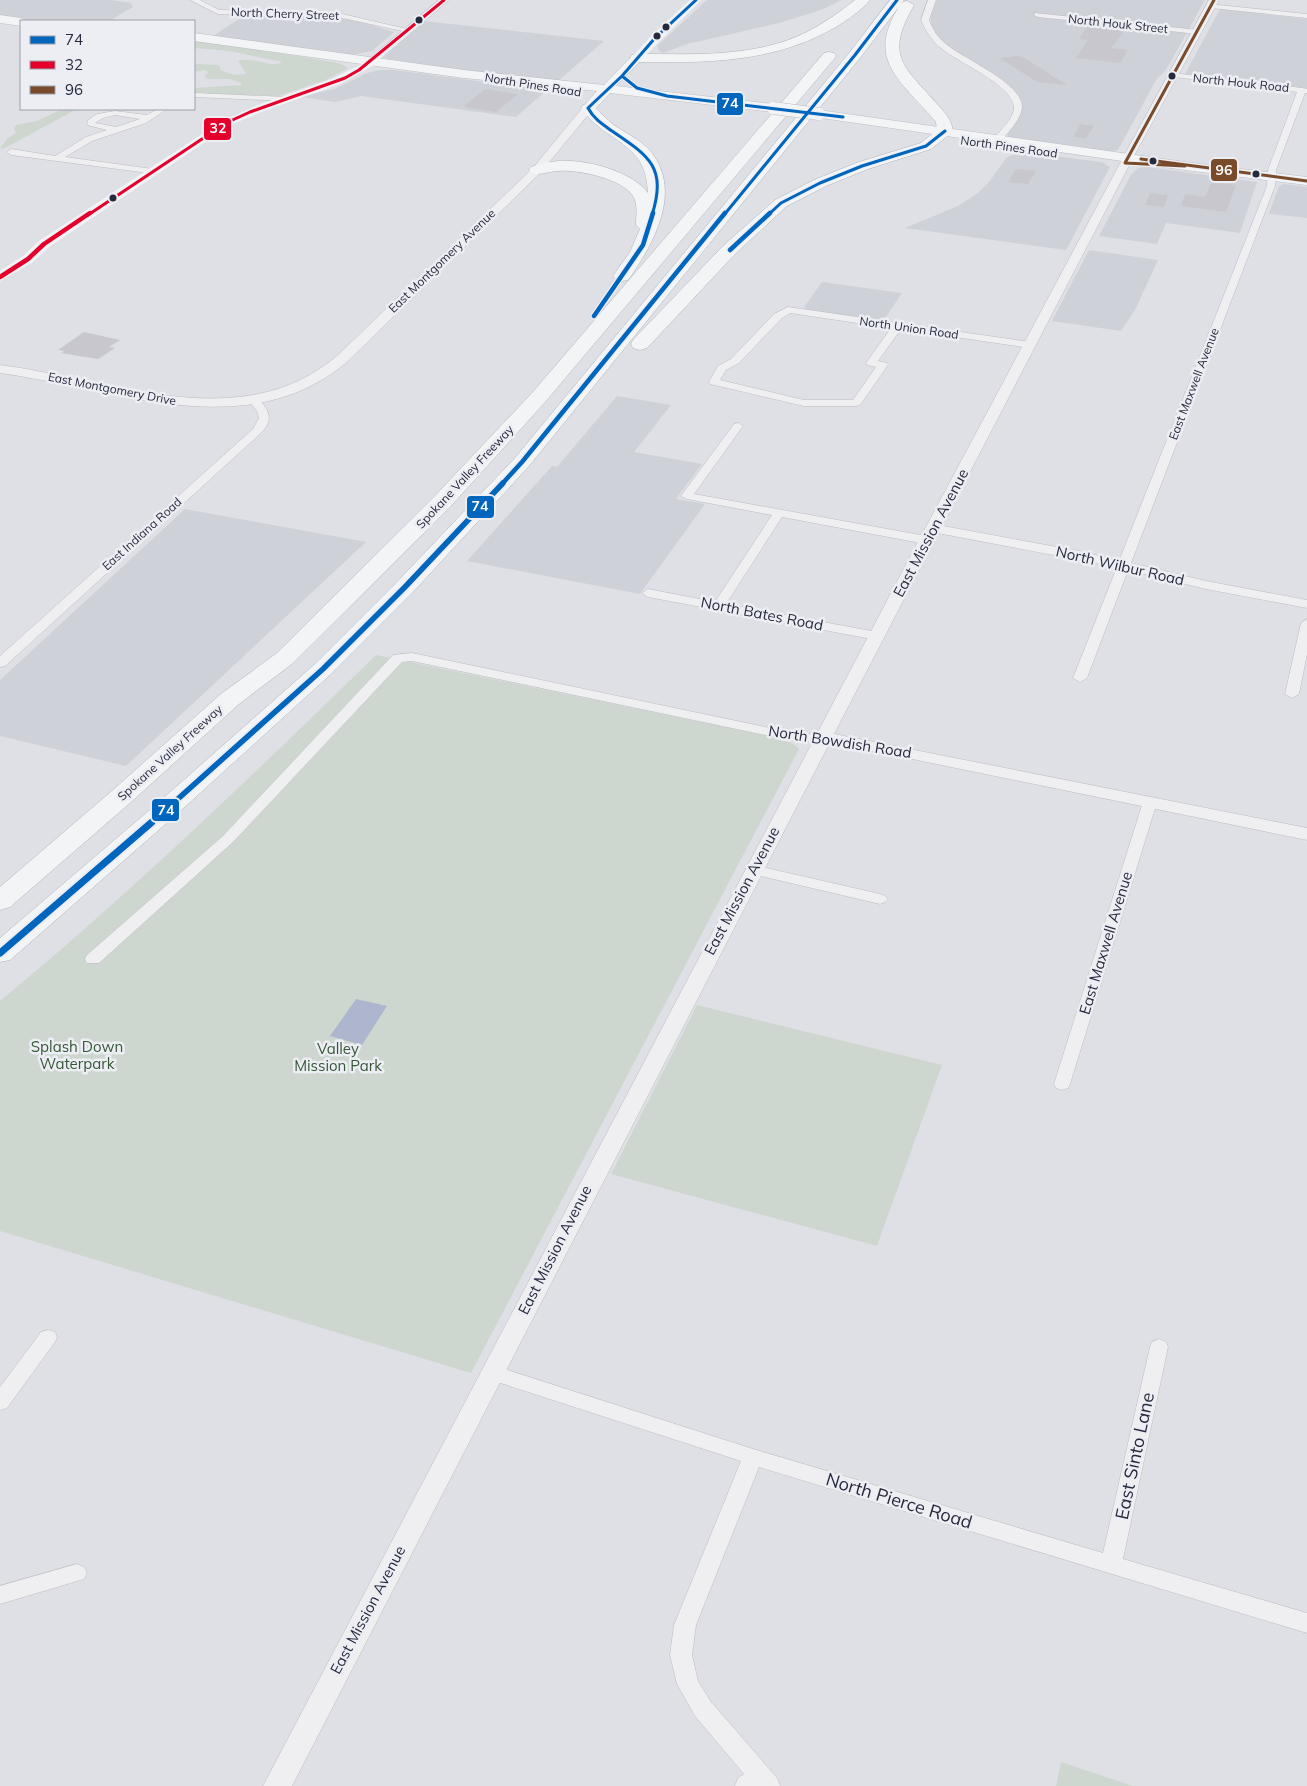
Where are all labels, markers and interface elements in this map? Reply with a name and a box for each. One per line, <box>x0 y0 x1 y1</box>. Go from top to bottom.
street label: North Cherry Street <box>231 4 339 23</box>
street label: North Houk Street <box>1067 11 1169 36</box>
unlabelled marker <box>414 15 424 25</box>
legend <box>20 20 195 110</box>
unlabelled marker <box>661 22 671 32</box>
text: 74 <box>65 30 83 49</box>
unlabelled marker <box>652 31 662 41</box>
text: 32 <box>65 55 83 74</box>
street label: North Pines Road <box>484 69 582 100</box>
street label: North Houk Road <box>1192 70 1290 95</box>
unlabelled marker <box>1167 71 1177 81</box>
text: 96 <box>65 80 83 99</box>
line badge: 74 <box>716 92 744 116</box>
text: 74 <box>722 94 739 112</box>
line badge: 32 <box>203 117 232 141</box>
text: 32 <box>210 119 226 137</box>
street label: North Pines Road <box>960 132 1058 161</box>
unlabelled marker <box>1148 156 1158 166</box>
line badge: 96 <box>1210 158 1238 182</box>
text: 96 <box>1216 161 1232 179</box>
unlabelled marker <box>1251 169 1261 179</box>
unlabelled marker <box>108 193 118 203</box>
street label: East Montgomery Avenue <box>385 206 498 316</box>
street label: North Union Road <box>859 313 960 342</box>
street label: East Maxwell Avenue <box>1165 326 1222 442</box>
street label: East Montgomery Drive <box>47 369 177 408</box>
street label: Spokane Valley Freeway <box>413 421 517 531</box>
street label: East Mission Avenue <box>889 465 972 600</box>
street label: East Indiana Road <box>99 494 184 573</box>
line badge: 74 <box>466 495 495 519</box>
text: 74 <box>472 497 489 515</box>
street label: North Wilbur Road <box>1054 542 1186 590</box>
street label: North Bates Road <box>699 592 825 635</box>
street label: Spokane Valley Freeway <box>114 701 226 804</box>
street label: North Bowdish Road <box>767 721 913 762</box>
line badge: 74 <box>151 798 180 822</box>
text: 74 <box>158 801 175 819</box>
street label: East Mission Avenue <box>700 823 783 958</box>
street label: East Maxwell Avenue <box>1075 869 1136 1017</box>
park label: Splash Down Waterpark <box>31 1037 123 1073</box>
park label: Valley Mission Park <box>294 1039 382 1075</box>
street label: East Mission Avenue <box>514 1182 595 1318</box>
street label: East Sinto Lane <box>1110 1390 1159 1522</box>
street label: North Pierce Road <box>823 1467 975 1534</box>
street label: East Mission Avenue <box>326 1542 409 1677</box>

